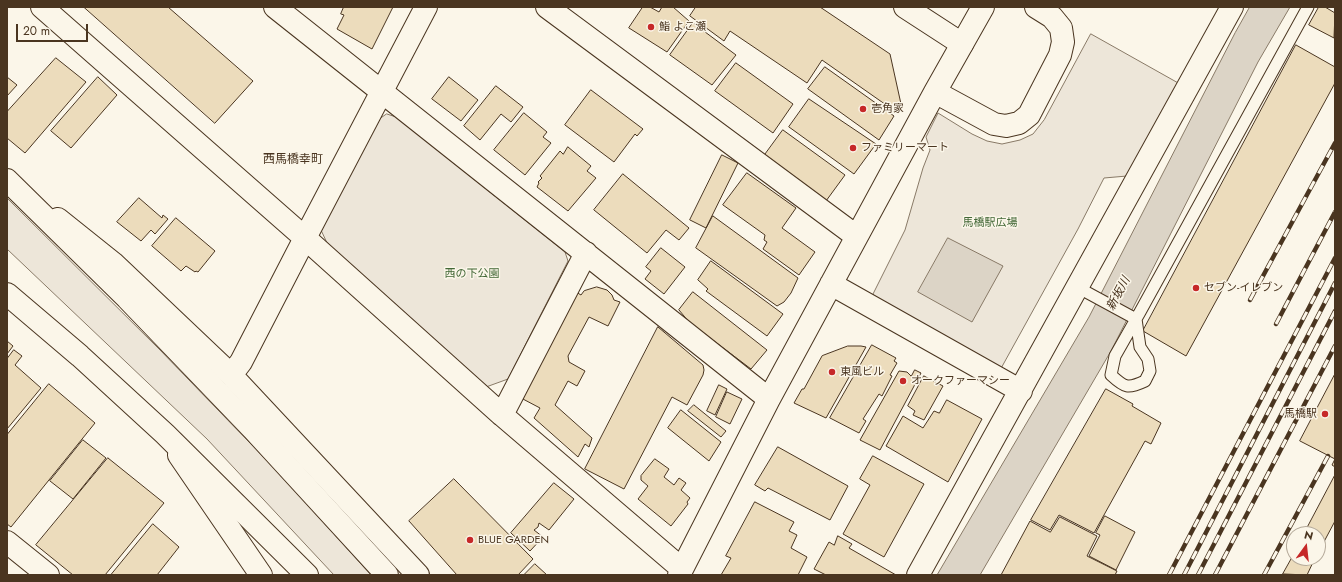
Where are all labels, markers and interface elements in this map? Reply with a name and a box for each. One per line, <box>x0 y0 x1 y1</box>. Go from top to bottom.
scale bar <box>18 16 90 42</box>
place label: 鮨 よこ瀬 <box>659 20 706 34</box>
text: 20 m <box>23 22 50 40</box>
marker: 鮨 よこ瀬 <box>646 22 656 32</box>
place label: 壱角家 <box>871 102 904 116</box>
marker: 壱角家 <box>858 104 868 114</box>
place label: ファミリーマート <box>861 141 949 155</box>
marker: ファミリーマート <box>848 143 858 153</box>
district label: 西馬橋幸町 <box>263 153 323 167</box>
park label: 馬橋駅広場 <box>963 216 1017 230</box>
park label: 西の下公園 <box>445 267 499 281</box>
water label: 新坂川 <box>1104 275 1134 313</box>
place label: セブン-イレブン <box>1204 281 1283 295</box>
marker: セブン-イレブン <box>1191 283 1201 293</box>
place label: 東風ビル <box>840 365 884 379</box>
marker: 東風ビル <box>827 367 837 377</box>
place label: オークファーマシー <box>911 374 1010 388</box>
marker: オークファーマシー <box>898 376 908 386</box>
place label: 馬橋駅 <box>1284 407 1317 421</box>
marker: 馬橋駅 <box>1320 409 1330 419</box>
north arrow <box>1286 526 1326 566</box>
text: N <box>1303 527 1315 544</box>
place label: BLUE GARDEN <box>478 533 549 547</box>
marker: BLUE GARDEN <box>465 535 475 545</box>

